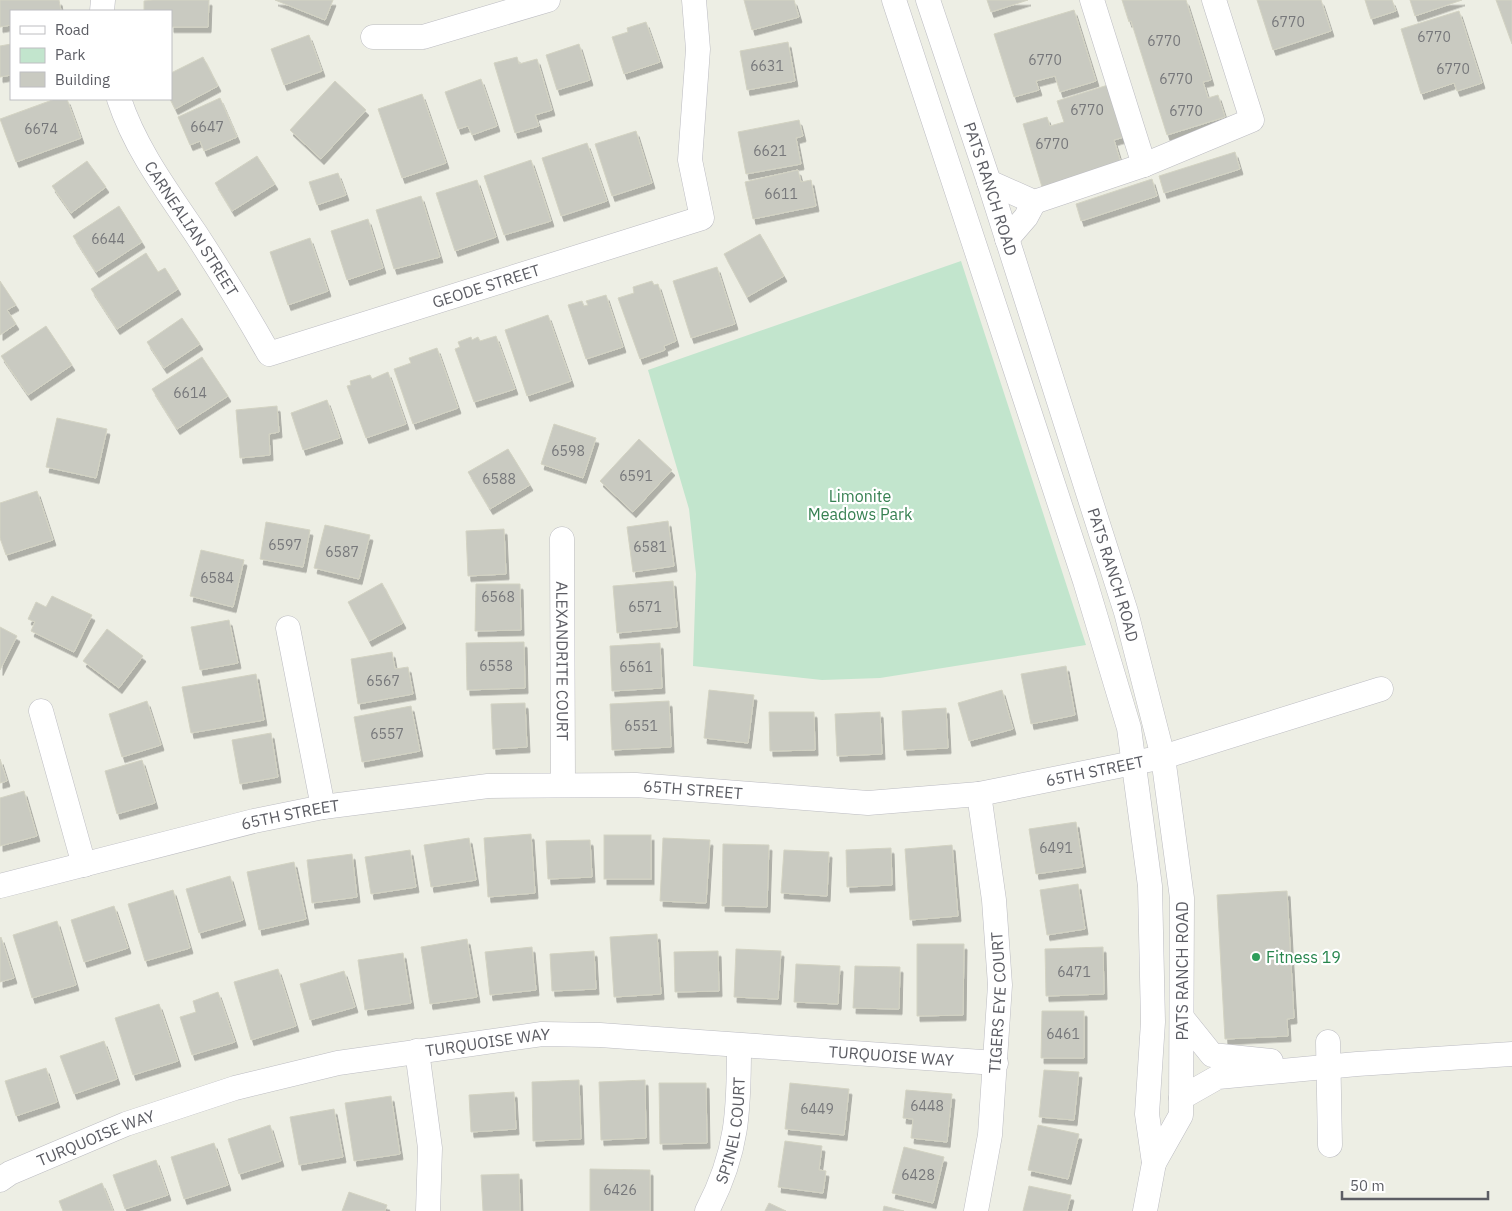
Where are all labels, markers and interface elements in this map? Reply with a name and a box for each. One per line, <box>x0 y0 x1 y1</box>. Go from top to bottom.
legend <box>10 10 172 100</box>
house number: 6770 <box>1271 13 1305 31</box>
text: Road <box>55 20 90 39</box>
house number: 6770 <box>1417 28 1451 46</box>
house number: 6770 <box>1147 32 1181 50</box>
text: Park <box>55 45 85 64</box>
house number: 6770 <box>1028 51 1062 69</box>
house number: 6631 <box>750 57 784 75</box>
house number: 6770 <box>1436 60 1470 78</box>
text: Building <box>55 70 110 89</box>
house number: 6770 <box>1159 70 1193 88</box>
house number: 6770 <box>1070 101 1104 119</box>
house number: 6770 <box>1169 102 1203 120</box>
house number: 6647 <box>190 118 224 136</box>
street label: PATS RANCH ROAD <box>960 119 1022 258</box>
house number: 6674 <box>24 120 58 138</box>
house number: 6770 <box>1035 135 1069 153</box>
house number: 6621 <box>753 142 787 160</box>
street label: CARNEALIAN STREET <box>140 157 243 300</box>
house number: 6611 <box>764 185 798 203</box>
house number: 6644 <box>91 230 125 248</box>
street label: GEODE STREET <box>430 259 543 312</box>
house number: 6614 <box>173 384 207 402</box>
house number: 6598 <box>551 442 585 460</box>
house number: 6591 <box>619 467 653 485</box>
house number: 6588 <box>482 470 516 488</box>
park label: Limonite Meadows Park <box>808 486 913 524</box>
street label: PATS RANCH ROAD <box>1083 505 1143 644</box>
house number: 6597 <box>268 536 302 554</box>
house number: 6581 <box>633 538 667 556</box>
house number: 6587 <box>325 543 359 561</box>
house number: 6584 <box>200 569 234 587</box>
street label: ALEXANDRITE COURT <box>552 581 573 741</box>
house number: 6568 <box>481 588 515 606</box>
house number: 6571 <box>628 598 662 616</box>
house number: 6558 <box>479 657 513 675</box>
house number: 6561 <box>619 658 653 676</box>
house number: 6567 <box>366 672 400 690</box>
house number: 6551 <box>624 717 658 735</box>
house number: 6557 <box>370 725 404 743</box>
street label: 65TH STREET <box>1044 751 1146 790</box>
street label: 65TH STREET <box>642 776 743 803</box>
street label: 65TH STREET <box>239 795 340 834</box>
house number: 6491 <box>1039 839 1073 857</box>
street label: PATS RANCH ROAD <box>1172 901 1192 1041</box>
street label: TIGERS EYE COURT <box>984 931 1010 1074</box>
place label: Fitness 19 <box>1266 947 1341 967</box>
marker: Fitness 19 <box>1250 951 1262 963</box>
house number: 6471 <box>1057 963 1091 981</box>
street label: TURQUOISE WAY <box>424 1024 550 1060</box>
house number: 6461 <box>1046 1025 1080 1043</box>
street label: TURQUOISE WAY <box>828 1041 955 1070</box>
street label: SPINEL COURT <box>711 1077 749 1187</box>
house number: 6448 <box>910 1097 944 1115</box>
house number: 6449 <box>800 1100 834 1118</box>
street label: TURQUOISE WAY <box>34 1105 158 1171</box>
house number: 6428 <box>901 1166 935 1184</box>
scale bar <box>1342 1168 1488 1200</box>
text: 50 m <box>1350 1176 1385 1195</box>
house number: 6426 <box>603 1181 637 1199</box>

